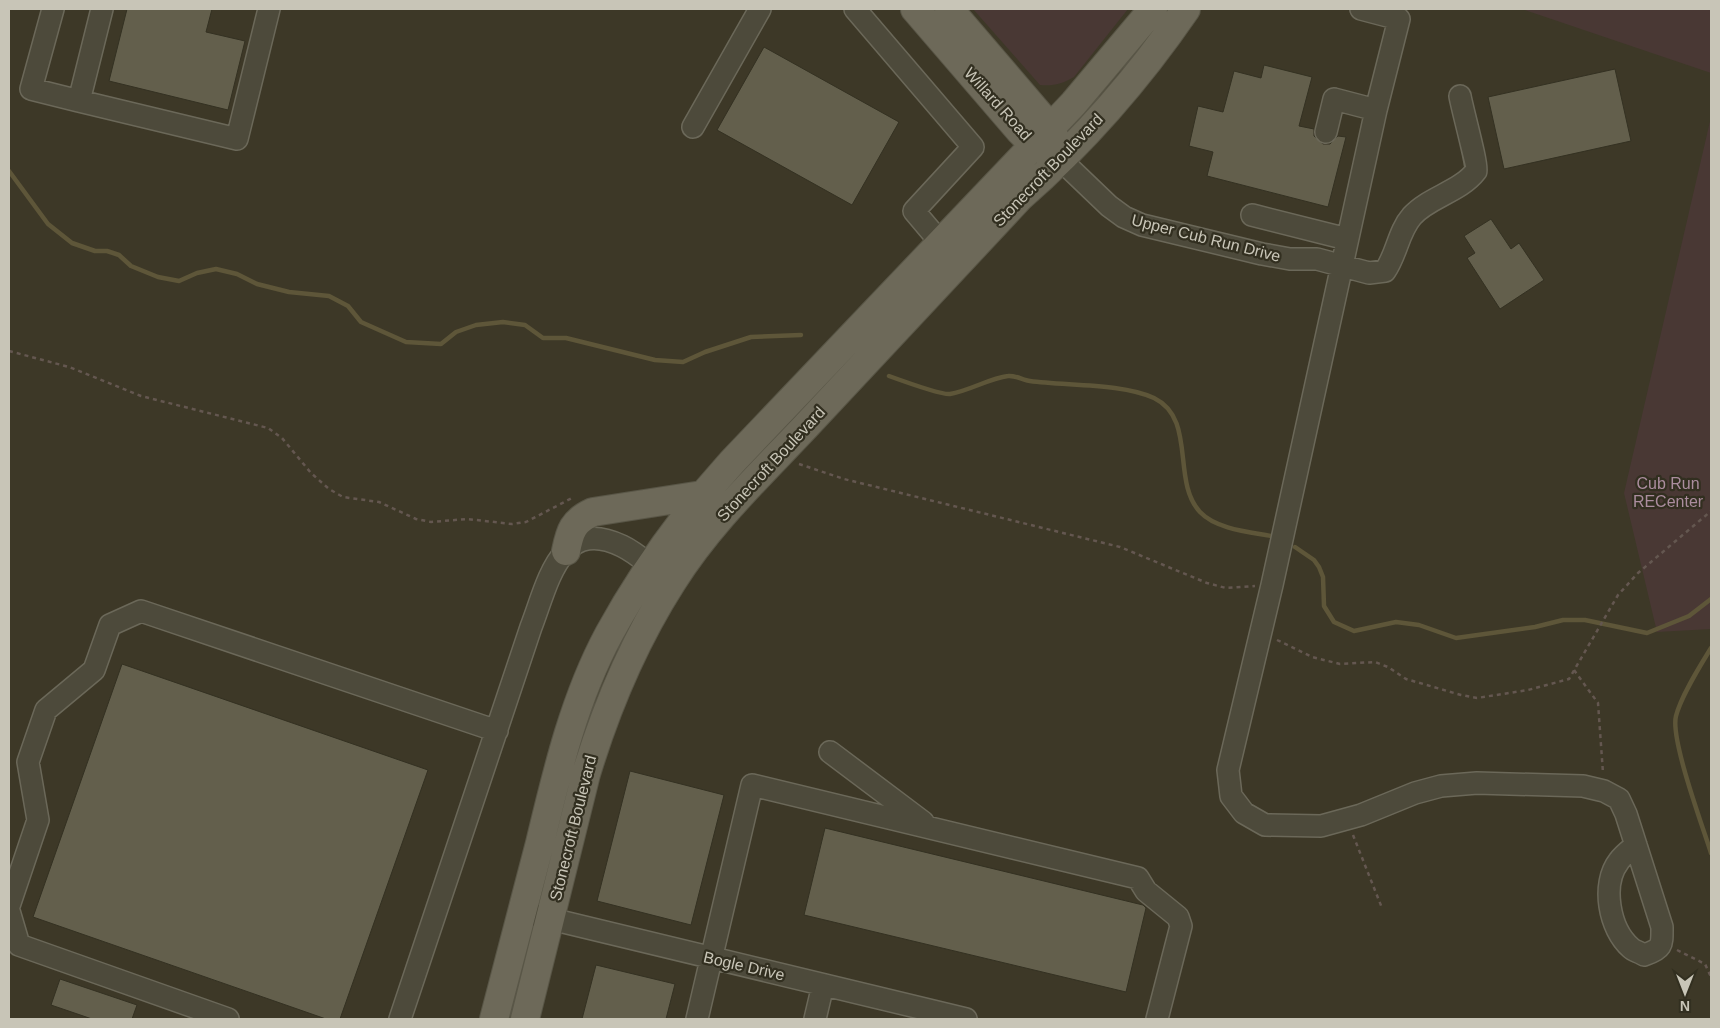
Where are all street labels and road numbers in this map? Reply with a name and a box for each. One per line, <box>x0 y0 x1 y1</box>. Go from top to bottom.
street label: Willard Road <box>961 64 1035 144</box>
street label: Stonecroft Boulevard <box>990 110 1106 230</box>
street label: Upper Cub Run Drive <box>1130 211 1282 265</box>
street label: Stonecroft Boulevard <box>714 404 828 524</box>
street label: Stonecroft Boulevard <box>547 753 599 903</box>
street label: Bogle Drive <box>702 948 786 984</box>

